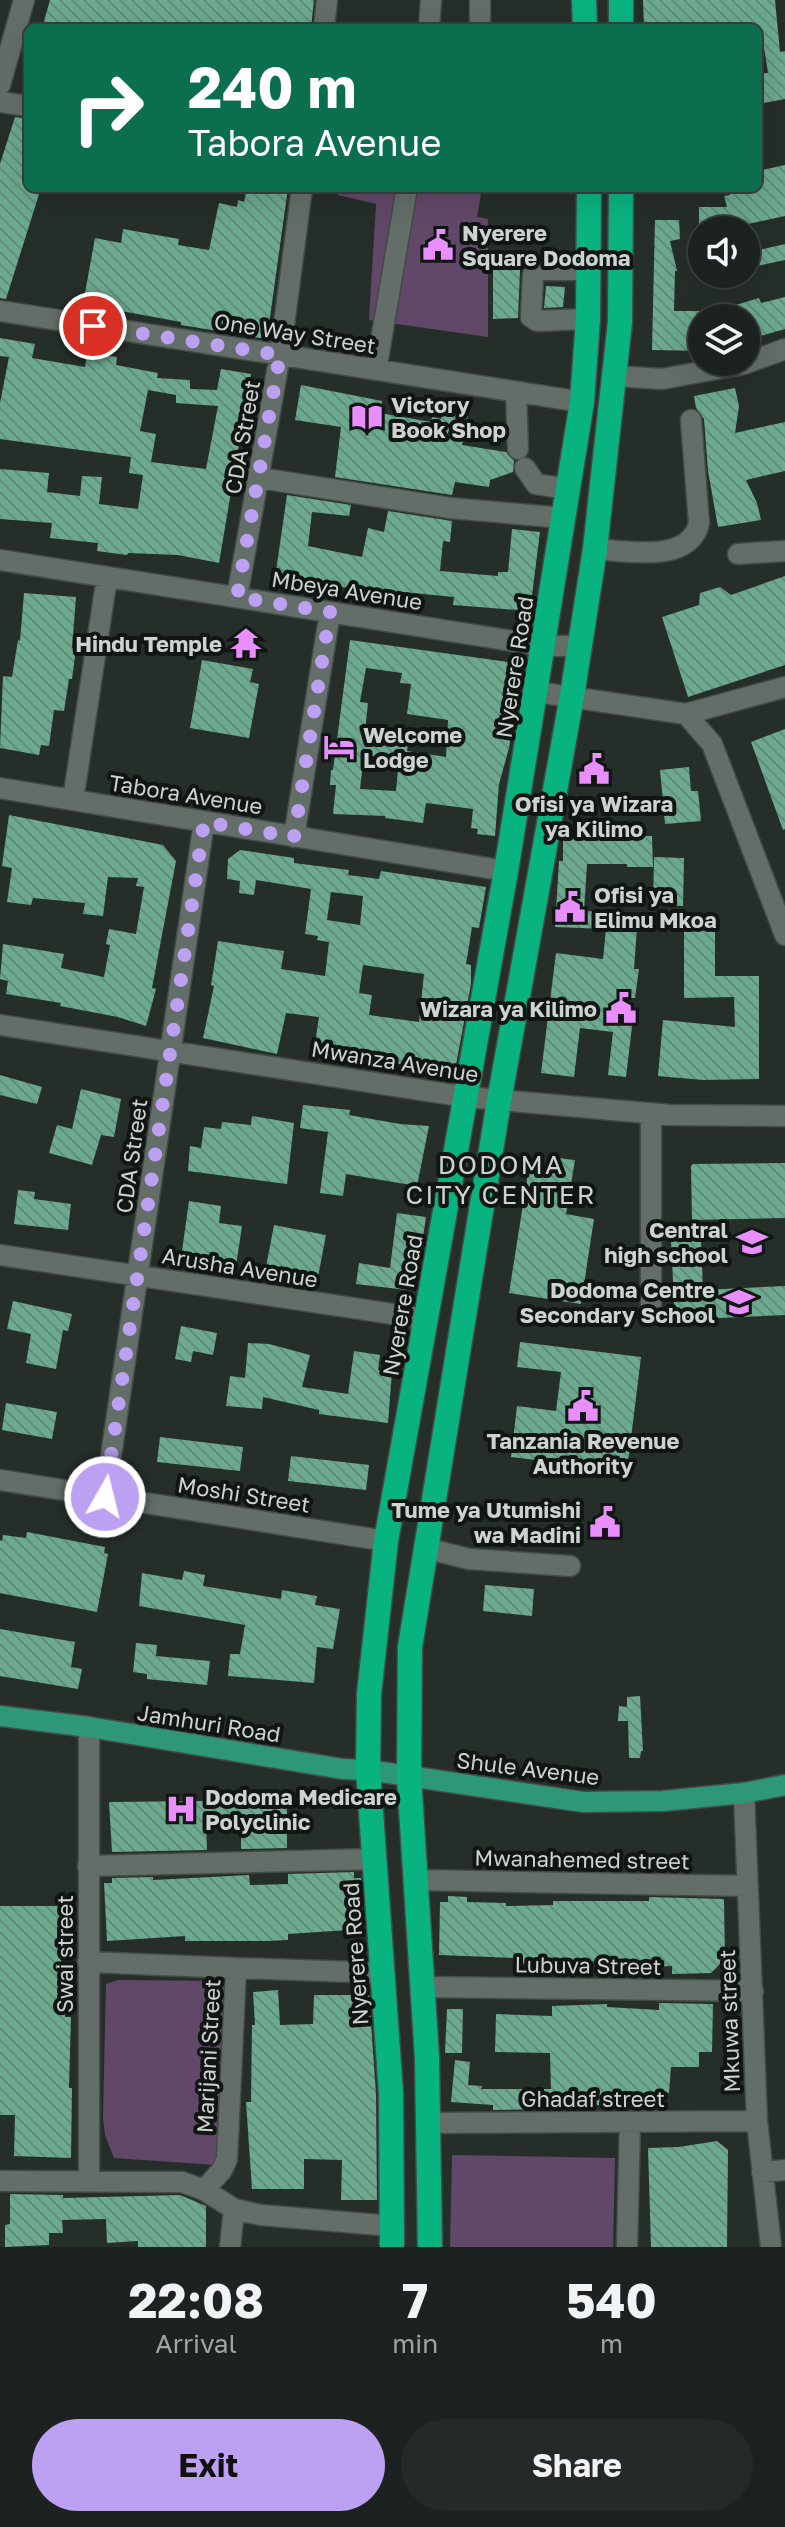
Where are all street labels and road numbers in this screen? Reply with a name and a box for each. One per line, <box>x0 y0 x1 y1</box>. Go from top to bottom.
street label: One Way Street <box>212 307 378 359</box>
street label: CDA Street <box>219 378 265 496</box>
street label: Mbeya Avenue <box>270 565 424 615</box>
street label: Nyerere Road <box>489 594 539 740</box>
street label: Tabora Avenue <box>107 769 265 819</box>
street label: Mwanza Avenue <box>309 1034 481 1088</box>
street label: CDA Street <box>110 1097 152 1215</box>
street label: Nyerere Road <box>376 1232 428 1378</box>
street label: Arusha Avenue <box>160 1241 320 1293</box>
street label: Moshi Street <box>176 1470 312 1518</box>
street label: Jamhuri Road <box>135 1698 283 1748</box>
street label: Shule Avenue <box>455 1746 601 1790</box>
street label: Mwanahemed street <box>474 1844 690 1874</box>
street label: Nyerere Road <box>337 1882 373 2026</box>
street label: Swai street <box>51 1895 78 2013</box>
street label: Mkuwa street <box>713 1949 745 2093</box>
street label: Lubuva Street <box>514 1950 662 1980</box>
street label: Marijani Street <box>190 1978 226 2134</box>
street label: Ghadaf street <box>521 2085 665 2112</box>

